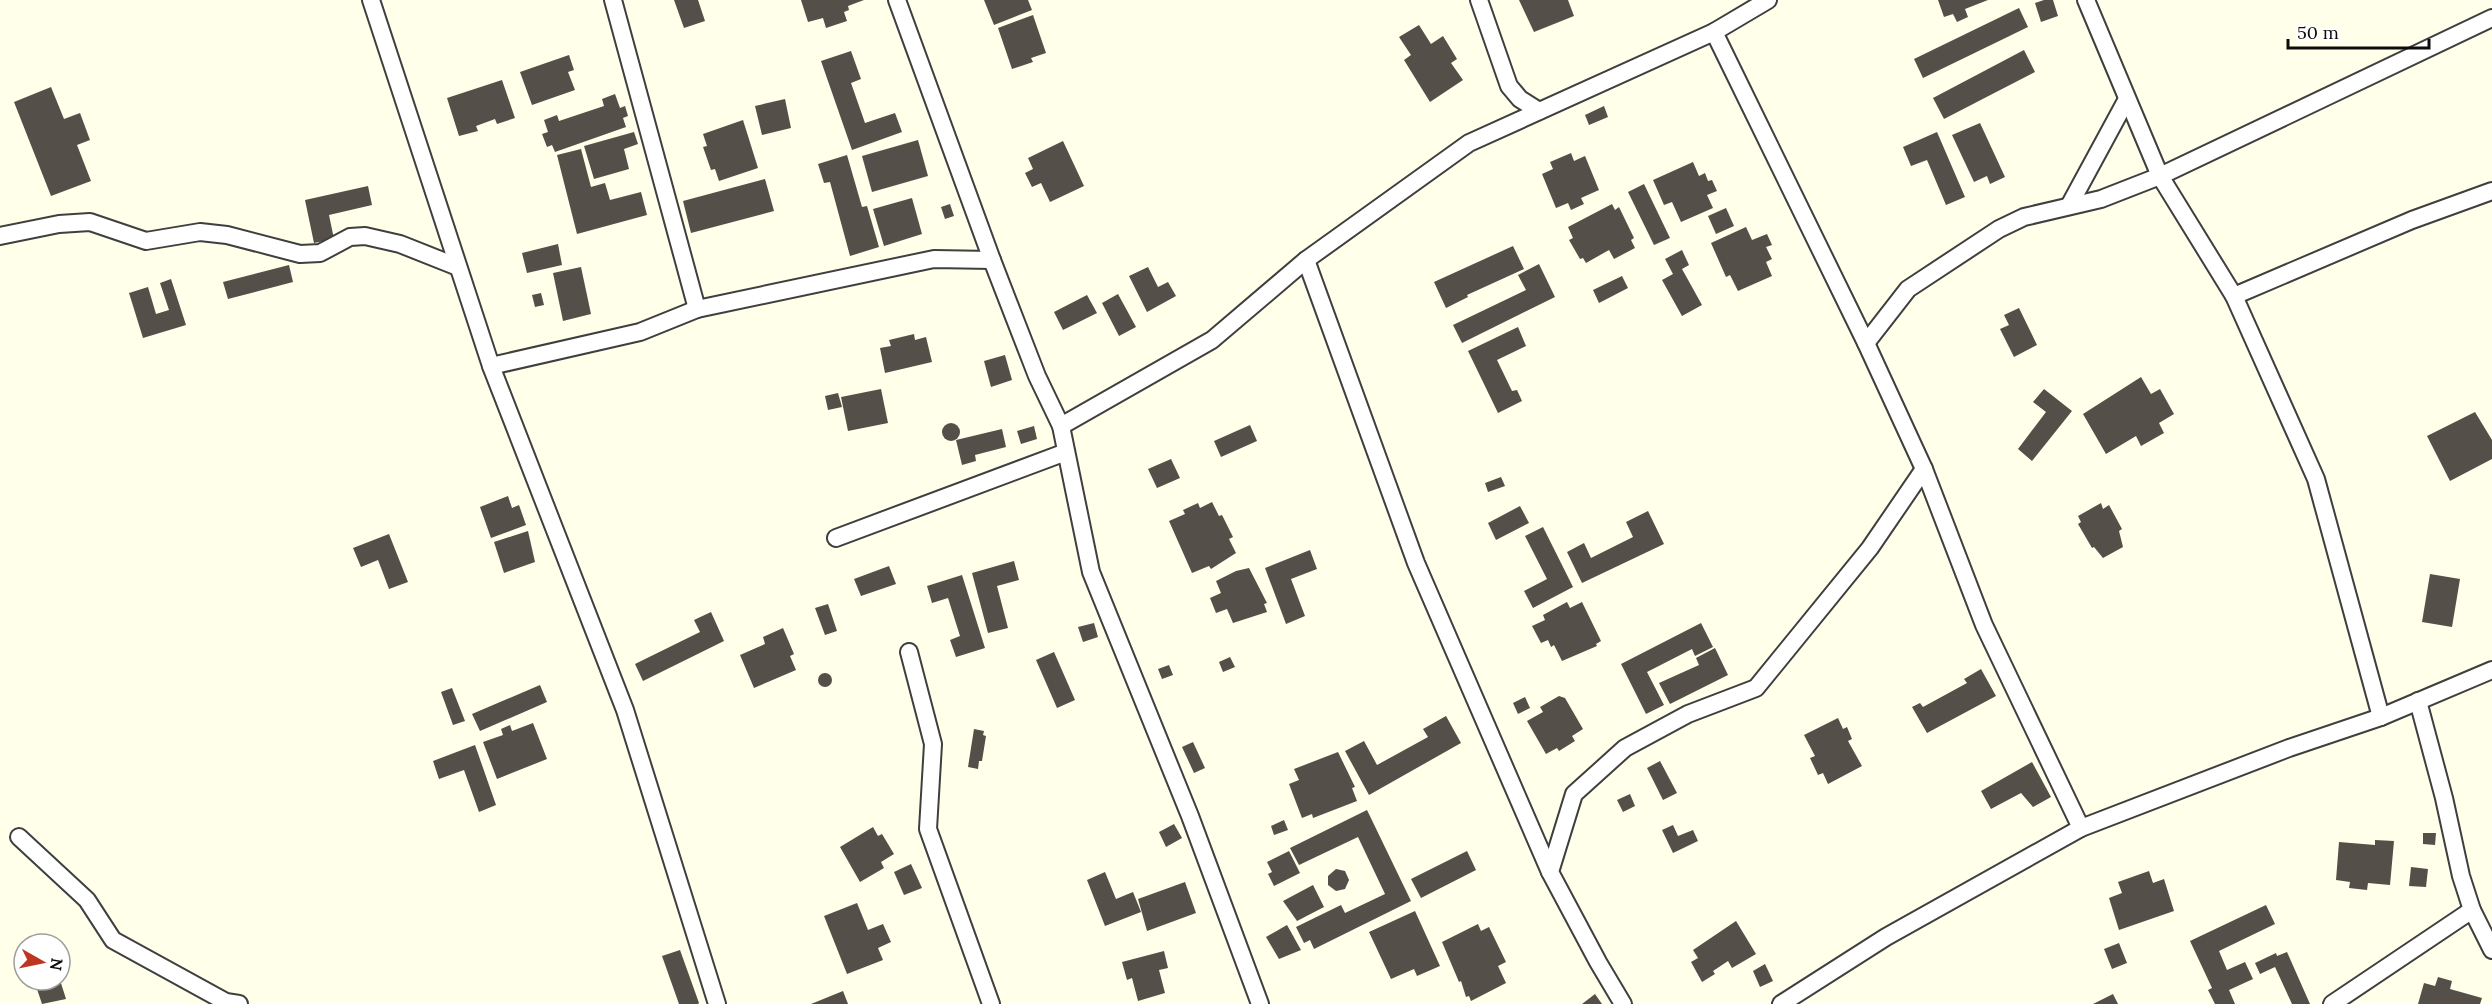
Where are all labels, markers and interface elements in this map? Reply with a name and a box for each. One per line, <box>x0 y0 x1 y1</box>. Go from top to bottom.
scale bar <box>2288 12 2429 50</box>
text: 50 m <box>2297 21 2339 44</box>
north arrow <box>12 932 72 992</box>
text: N <box>46 957 68 972</box>

